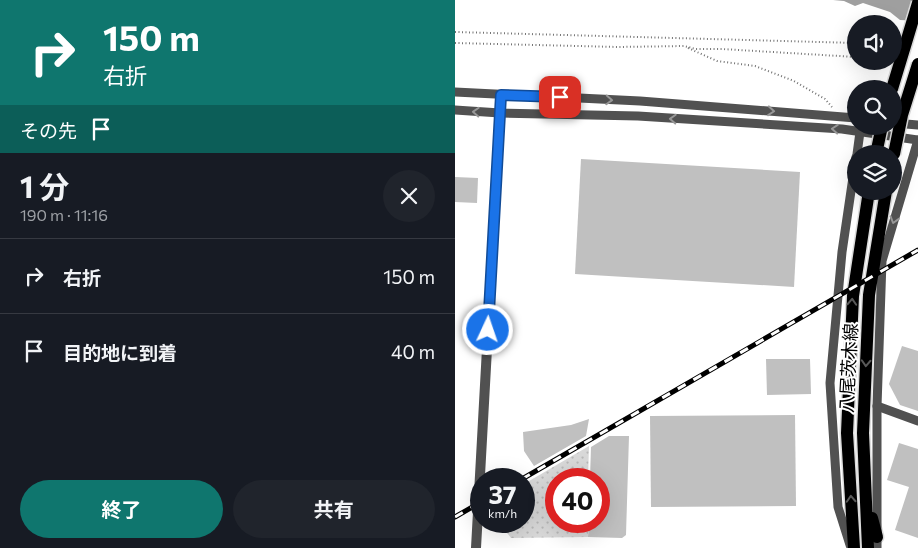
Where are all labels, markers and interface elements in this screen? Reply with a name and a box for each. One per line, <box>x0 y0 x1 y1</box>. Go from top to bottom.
text: 150 m <box>103 15 200 58</box>
map controls <box>847 15 902 200</box>
button: sound <box>847 15 902 70</box>
icon: right <box>20 20 85 85</box>
text: 右折 <box>103 62 147 89</box>
pin <box>539 76 581 118</box>
button: search <box>847 80 902 135</box>
icon: arrive <box>546 83 574 111</box>
one-way arrow <box>605 94 613 105</box>
one-way arrow <box>471 106 479 117</box>
one-way arrow <box>767 106 775 117</box>
one-way arrow <box>669 113 677 124</box>
icon: arrive <box>87 115 115 143</box>
text: その先 <box>20 119 77 142</box>
one-way arrow <box>831 123 839 134</box>
button: layers <box>847 145 902 200</box>
text: 1 分 <box>20 167 69 204</box>
button: close <box>383 170 435 222</box>
text: 190 m · 11:16 <box>20 205 108 224</box>
one-way arrow <box>889 216 899 224</box>
icon: right <box>20 262 48 290</box>
text: 150 m <box>383 265 435 288</box>
text: 右折 <box>63 266 101 289</box>
one-way arrow <box>847 298 858 306</box>
position arrow <box>461 303 513 355</box>
street label: 八尾茨木線 <box>835 322 861 414</box>
icon: arrive <box>20 337 48 365</box>
text: 40 m <box>391 340 435 363</box>
text: 目的地に到着 <box>63 341 177 364</box>
one-way arrow <box>861 360 872 368</box>
speed limit sign: 40 <box>545 468 610 533</box>
text: 37 <box>488 479 517 509</box>
button: 終了 <box>20 480 223 538</box>
button: 共有 <box>233 480 435 538</box>
one-way arrow <box>846 495 856 503</box>
text: km/h <box>488 506 517 520</box>

